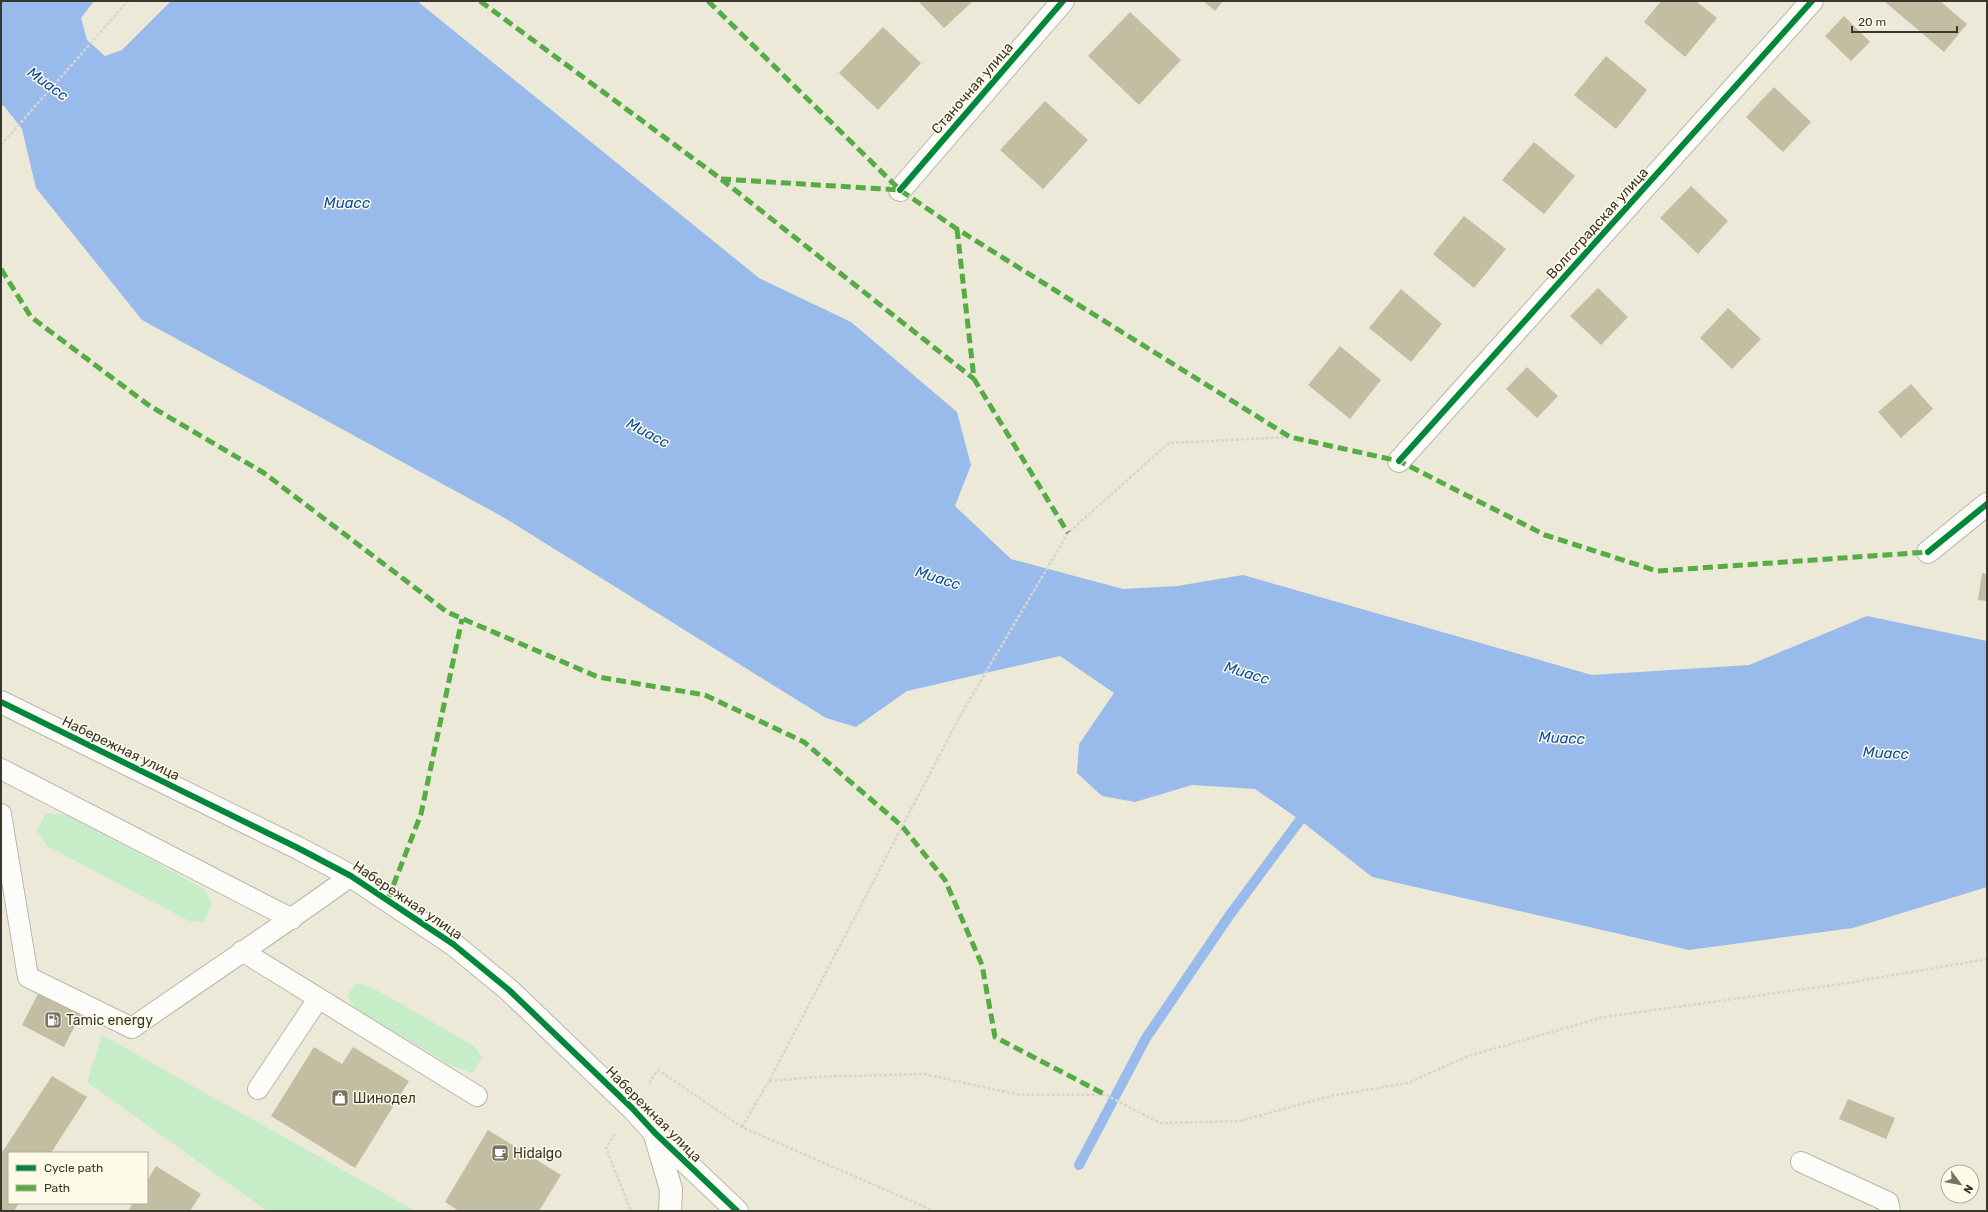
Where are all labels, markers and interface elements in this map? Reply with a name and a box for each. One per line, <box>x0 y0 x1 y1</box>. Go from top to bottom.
scale bar <box>1852 8 1957 34</box>
text: 20 m <box>1858 15 1886 29</box>
street label: Станочная улица <box>928 39 1017 138</box>
water label: Миасс <box>24 63 72 105</box>
street label: Волгоградская улица <box>1543 164 1652 283</box>
water label: Миасс <box>324 194 370 212</box>
water label: Миасс <box>623 414 673 452</box>
water label: Миасс <box>913 562 963 594</box>
water label: Миасс <box>1222 658 1272 688</box>
street label: Набережная улица <box>59 713 182 784</box>
water label: Миасс <box>1538 728 1586 748</box>
water label: Миасс <box>1862 743 1910 763</box>
street label: Набережная улица <box>350 857 466 943</box>
fuel station icon: Tamic energy <box>43 1010 63 1030</box>
place label: Tamic energy <box>66 1012 153 1029</box>
street label: Набережная улица <box>602 1063 705 1166</box>
shop icon: Шинодел <box>330 1088 350 1108</box>
place label: Шинодел <box>353 1090 416 1107</box>
cafe icon: Hidalgo <box>490 1143 510 1163</box>
place label: Hidalgo <box>513 1145 562 1162</box>
legend <box>8 1152 148 1204</box>
text: Cycle path <box>44 1161 103 1175</box>
north arrow <box>1940 1164 1980 1204</box>
text: Path <box>44 1181 70 1195</box>
text: N <box>1960 1182 1976 1196</box>

